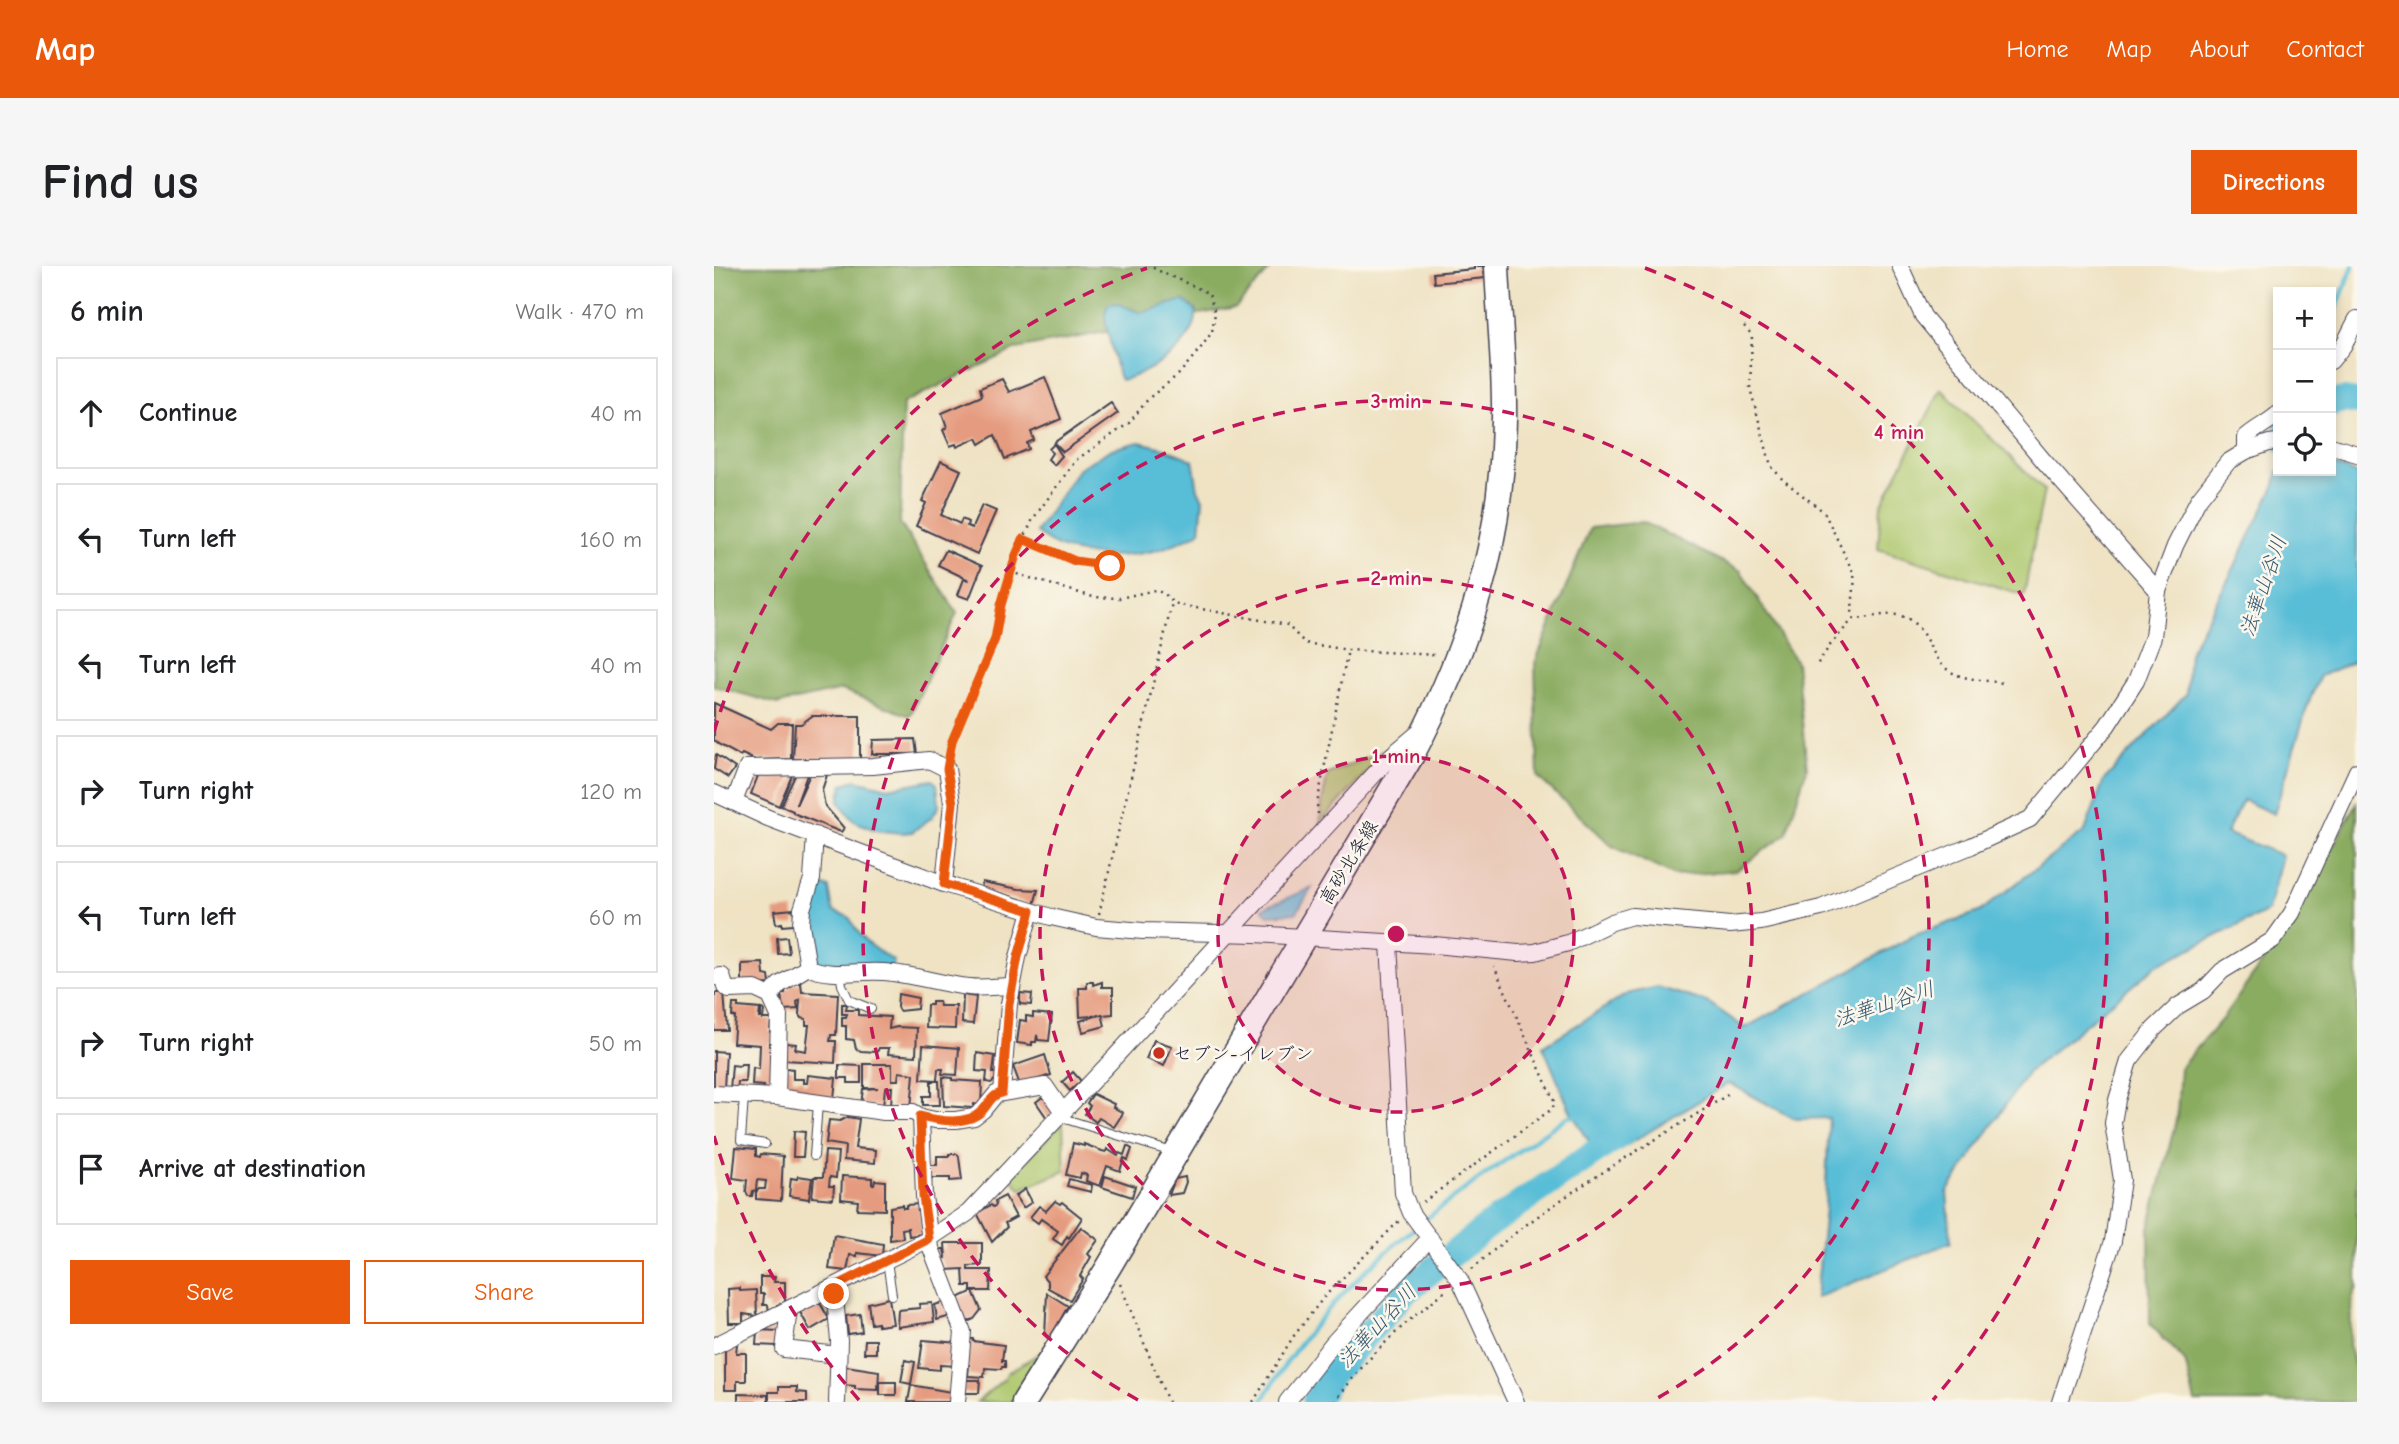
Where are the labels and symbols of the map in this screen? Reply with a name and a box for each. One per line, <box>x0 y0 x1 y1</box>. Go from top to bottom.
text: 3 min <box>1370 389 1422 413</box>
text: 4 min <box>1874 420 1924 444</box>
water label: 法華山谷川 <box>2235 532 2291 640</box>
route start <box>1094 550 1125 581</box>
text: 2 min <box>1370 566 1422 590</box>
text: 1 min <box>1372 744 1420 768</box>
street label: 高砂北条線 <box>1315 816 1383 909</box>
centre of rings <box>1384 922 1408 946</box>
water label: 法華山谷川 <box>1830 976 1938 1032</box>
place label: セブン-イレブン <box>1173 1043 1314 1065</box>
marker: セブン-イレブン <box>1151 1045 1167 1061</box>
route end <box>818 1278 849 1309</box>
water label: 法華山谷川 <box>1332 1279 1422 1373</box>

